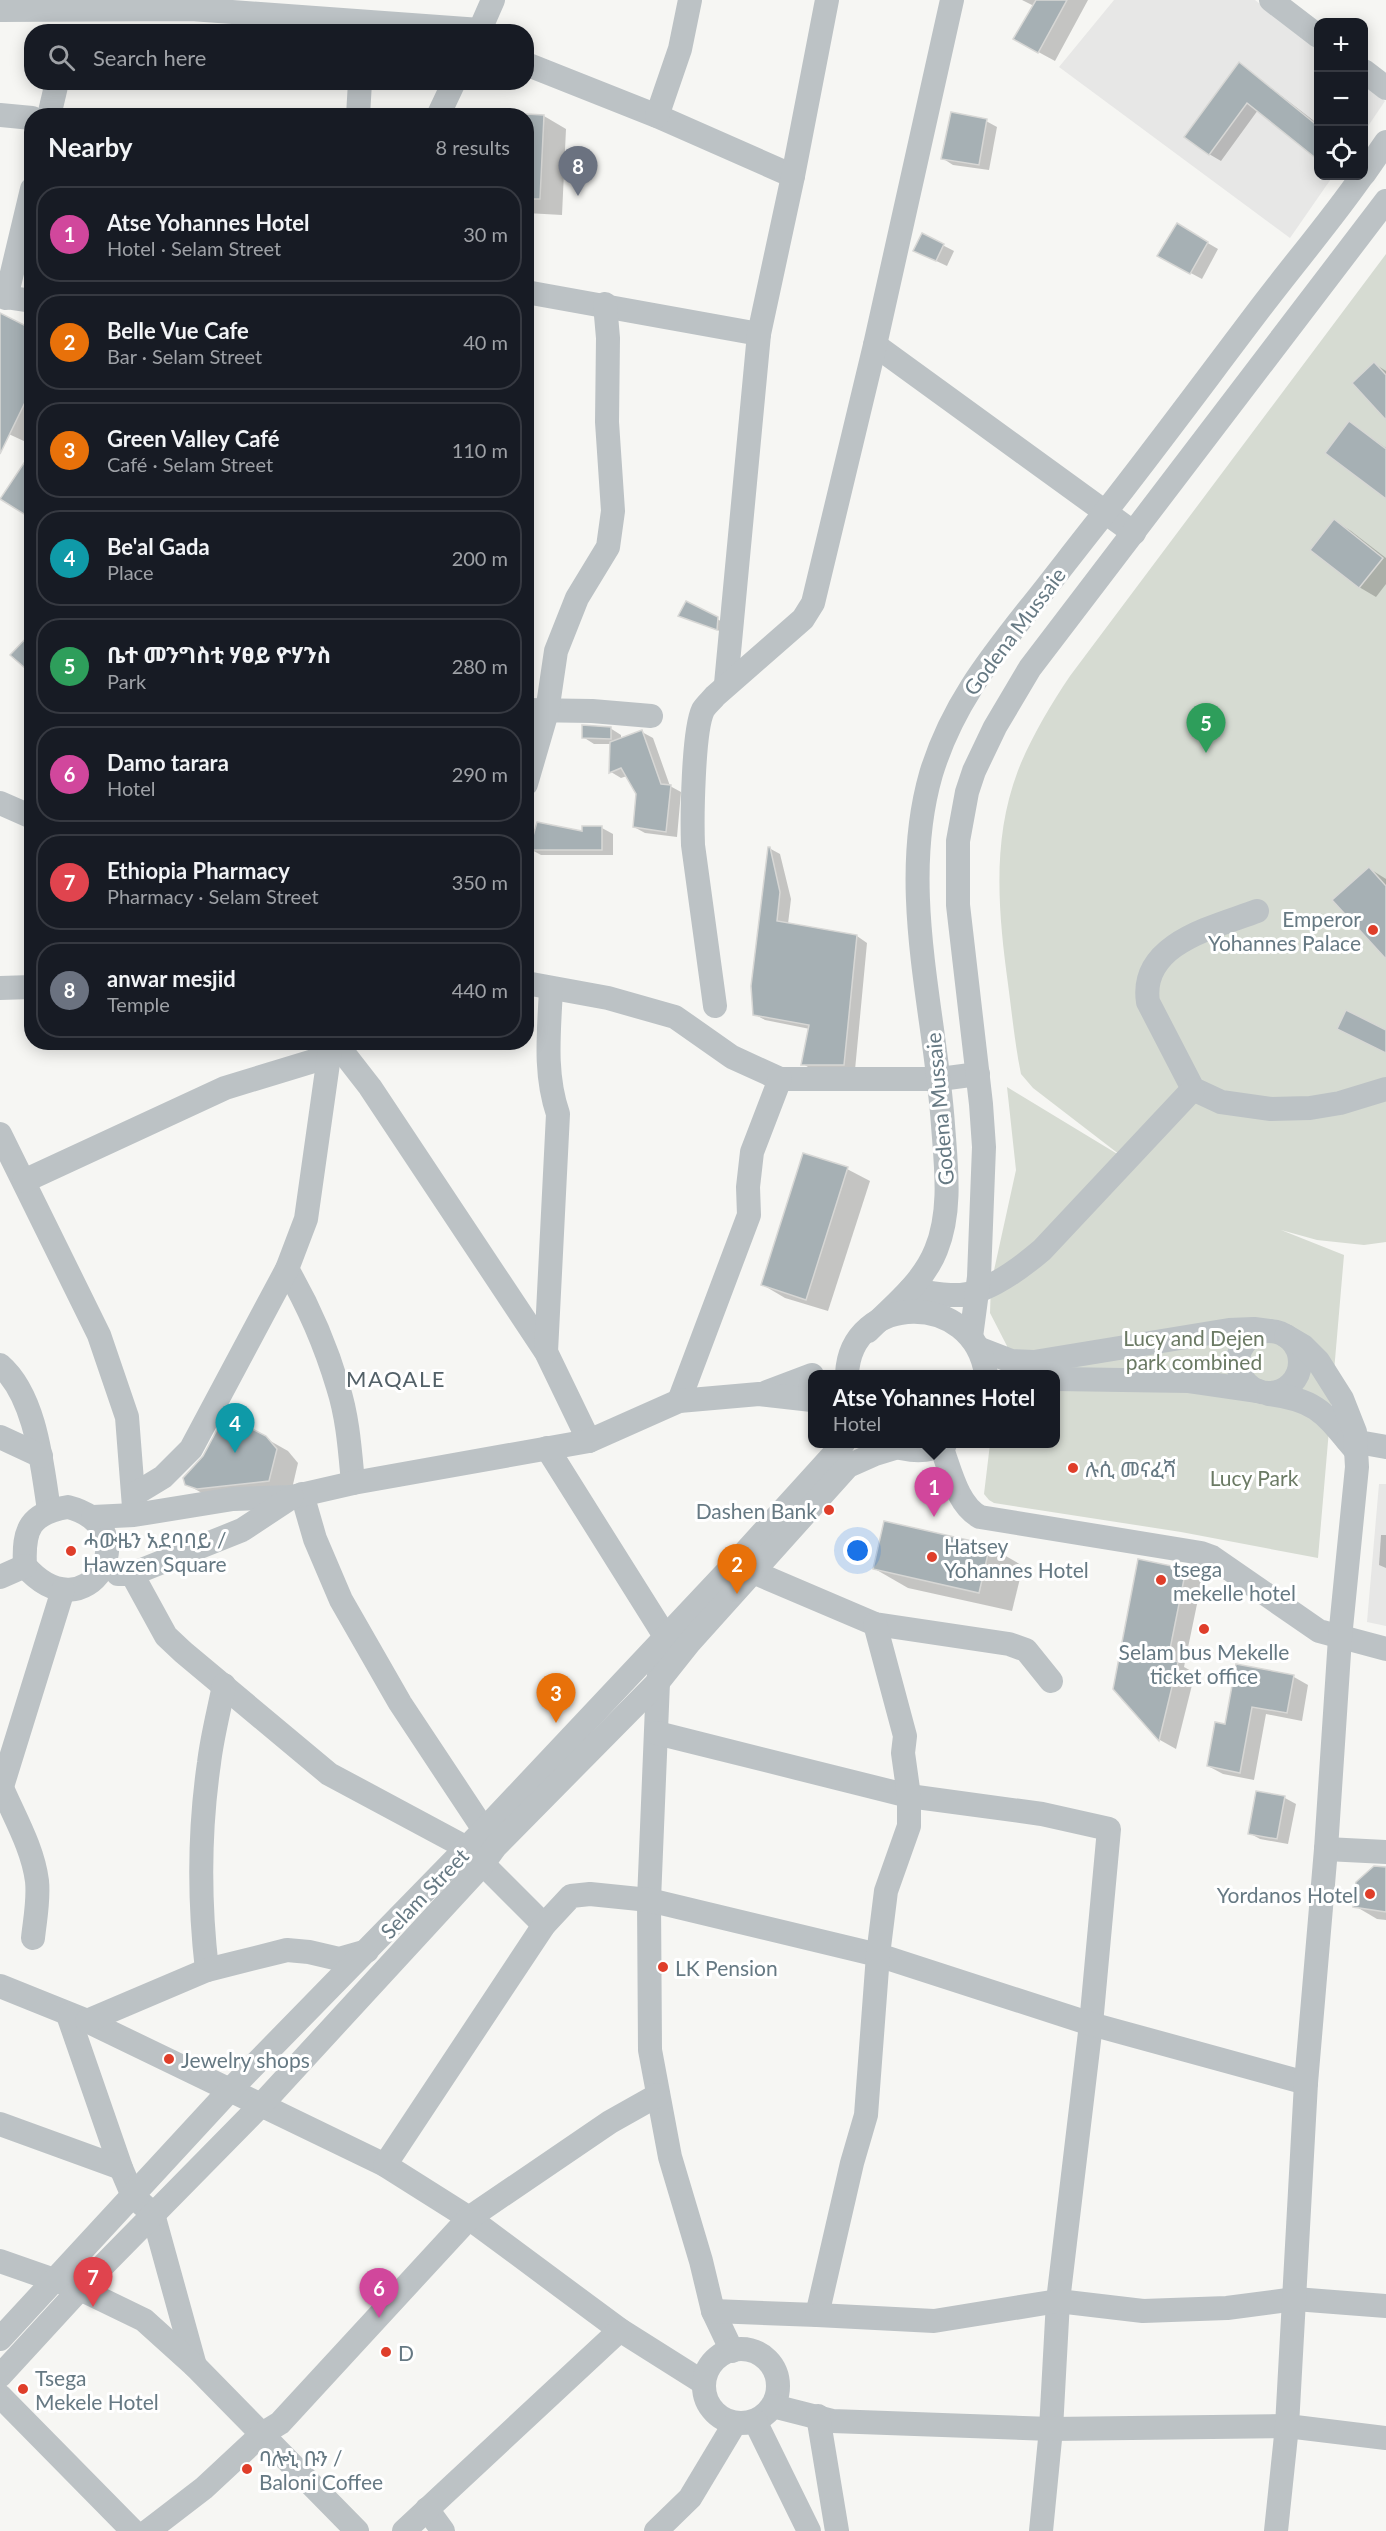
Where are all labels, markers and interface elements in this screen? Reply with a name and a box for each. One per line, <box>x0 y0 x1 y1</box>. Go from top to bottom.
map controls <box>1314 18 1368 180</box>
button: + <box>1314 18 1368 72</box>
search box <box>24 24 534 90</box>
icon: search <box>45 41 78 74</box>
text: Search here <box>93 44 206 71</box>
button: − <box>1314 72 1368 126</box>
button: locate <box>1314 126 1368 180</box>
text: Nearby <box>48 131 133 163</box>
text: 8 results <box>435 135 510 159</box>
pin: 8 <box>558 146 598 196</box>
text: Atse Yohannes Hotel <box>107 209 310 236</box>
text: 1 <box>64 222 75 246</box>
text: 30 m <box>463 222 508 246</box>
text: Hotel · Selam Street <box>107 236 281 260</box>
text: Belle Vue Cafe <box>107 317 249 344</box>
text: 2 <box>64 330 75 354</box>
text: 40 m <box>463 330 508 354</box>
text: Bar · Selam Street <box>107 344 262 368</box>
text: Green Valley Café <box>107 425 280 452</box>
text: 3 <box>64 438 75 462</box>
text: 110 m <box>452 438 508 462</box>
text: Café · Selam Street <box>107 452 273 476</box>
text: Be'al Gada <box>107 533 210 560</box>
text: 4 <box>64 546 75 570</box>
text: 200 m <box>452 546 508 570</box>
text: Place <box>107 560 154 584</box>
street label: Godena Mussaie <box>958 562 1070 700</box>
text: ቤተ መንግስቲ ሃፀይ ዮሃንስ <box>107 641 331 668</box>
text: 5 <box>64 654 75 678</box>
text: 280 m <box>452 654 508 678</box>
text: Park <box>107 669 146 693</box>
pin: 5 <box>1186 704 1226 753</box>
text: Damo tarara <box>107 749 229 776</box>
text: 6 <box>64 762 75 786</box>
text: 290 m <box>452 762 508 786</box>
text: Hotel <box>107 776 156 800</box>
text: Ethiopia Pharmacy <box>107 857 290 884</box>
text: 7 <box>64 870 75 894</box>
text: 350 m <box>452 870 508 894</box>
text: Pharmacy · Selam Street <box>107 884 319 908</box>
place label: Emperor Yohannes Palace <box>1208 906 1361 955</box>
marker: Emperor Yohannes Palace <box>1366 923 1380 937</box>
text: anwar mesjid <box>107 965 236 992</box>
text: 8 <box>64 978 75 1002</box>
text: 440 m <box>452 978 508 1002</box>
text: Temple <box>107 992 170 1016</box>
street label: Godena Mussaie <box>920 1032 958 1186</box>
park label: Lucy and Dejen park combined <box>1123 1325 1265 1374</box>
district label: MAQALE <box>346 1365 446 1392</box>
popup <box>808 1370 1060 1448</box>
text: Atse Yohannes Hotel <box>833 1384 1035 1411</box>
pin: 4 <box>216 1404 254 1453</box>
text: Hotel <box>833 1411 881 1435</box>
place label: ሉሲ መናፈሻ <box>1085 1456 1176 1481</box>
marker: ሉሲ መናፈሻ <box>1066 1461 1080 1475</box>
park label: Lucy Park <box>1210 1465 1299 1490</box>
pin: 1 <box>914 1468 954 1517</box>
place label: Dashen Bank <box>696 1498 817 1523</box>
marker: Dashen Bank <box>822 1503 836 1517</box>
place label: ሓውዜን አደባባይ / Hawzen Square <box>83 1527 227 1576</box>
place label: Hatsey Yohannes Hotel <box>944 1533 1089 1582</box>
your location <box>843 1536 872 1565</box>
marker: ሓውዜን አደባባይ / Hawzen Square <box>64 1544 78 1558</box>
pin: 2 <box>718 1544 756 1594</box>
marker: Hatsey Yohannes Hotel <box>925 1550 939 1564</box>
place label: tsega mekelle hotel <box>1173 1556 1296 1605</box>
marker: tsega mekelle hotel <box>1154 1573 1168 1587</box>
marker: Selam bus Mekelle ticket office <box>1197 1622 1211 1636</box>
place label: Selam bus Mekelle ticket office <box>1119 1639 1289 1688</box>
pin: 3 <box>536 1674 576 1723</box>
street label: Selam Street <box>375 1842 474 1943</box>
place label: Yordanos Hotel <box>1217 1882 1358 1907</box>
marker: Yordanos Hotel <box>1363 1887 1377 1901</box>
place label: LK Pension <box>675 1955 778 1980</box>
marker: LK Pension <box>656 1960 670 1974</box>
place label: Jewelry shops <box>181 2047 310 2072</box>
marker: Jewelry shops <box>162 2052 176 2066</box>
pin: 7 <box>74 2258 112 2307</box>
pin: 6 <box>360 2268 398 2318</box>
place label: D <box>398 2340 414 2365</box>
marker: D <box>379 2345 393 2359</box>
place label: Tsega Mekele Hotel <box>35 2365 159 2414</box>
marker: Tsega Mekele Hotel <box>16 2382 30 2396</box>
place label: ባሎኒ ቡን / Baloni Coffee <box>259 2445 383 2494</box>
marker: ባሎኒ ቡን / Baloni Coffee <box>240 2462 254 2476</box>

